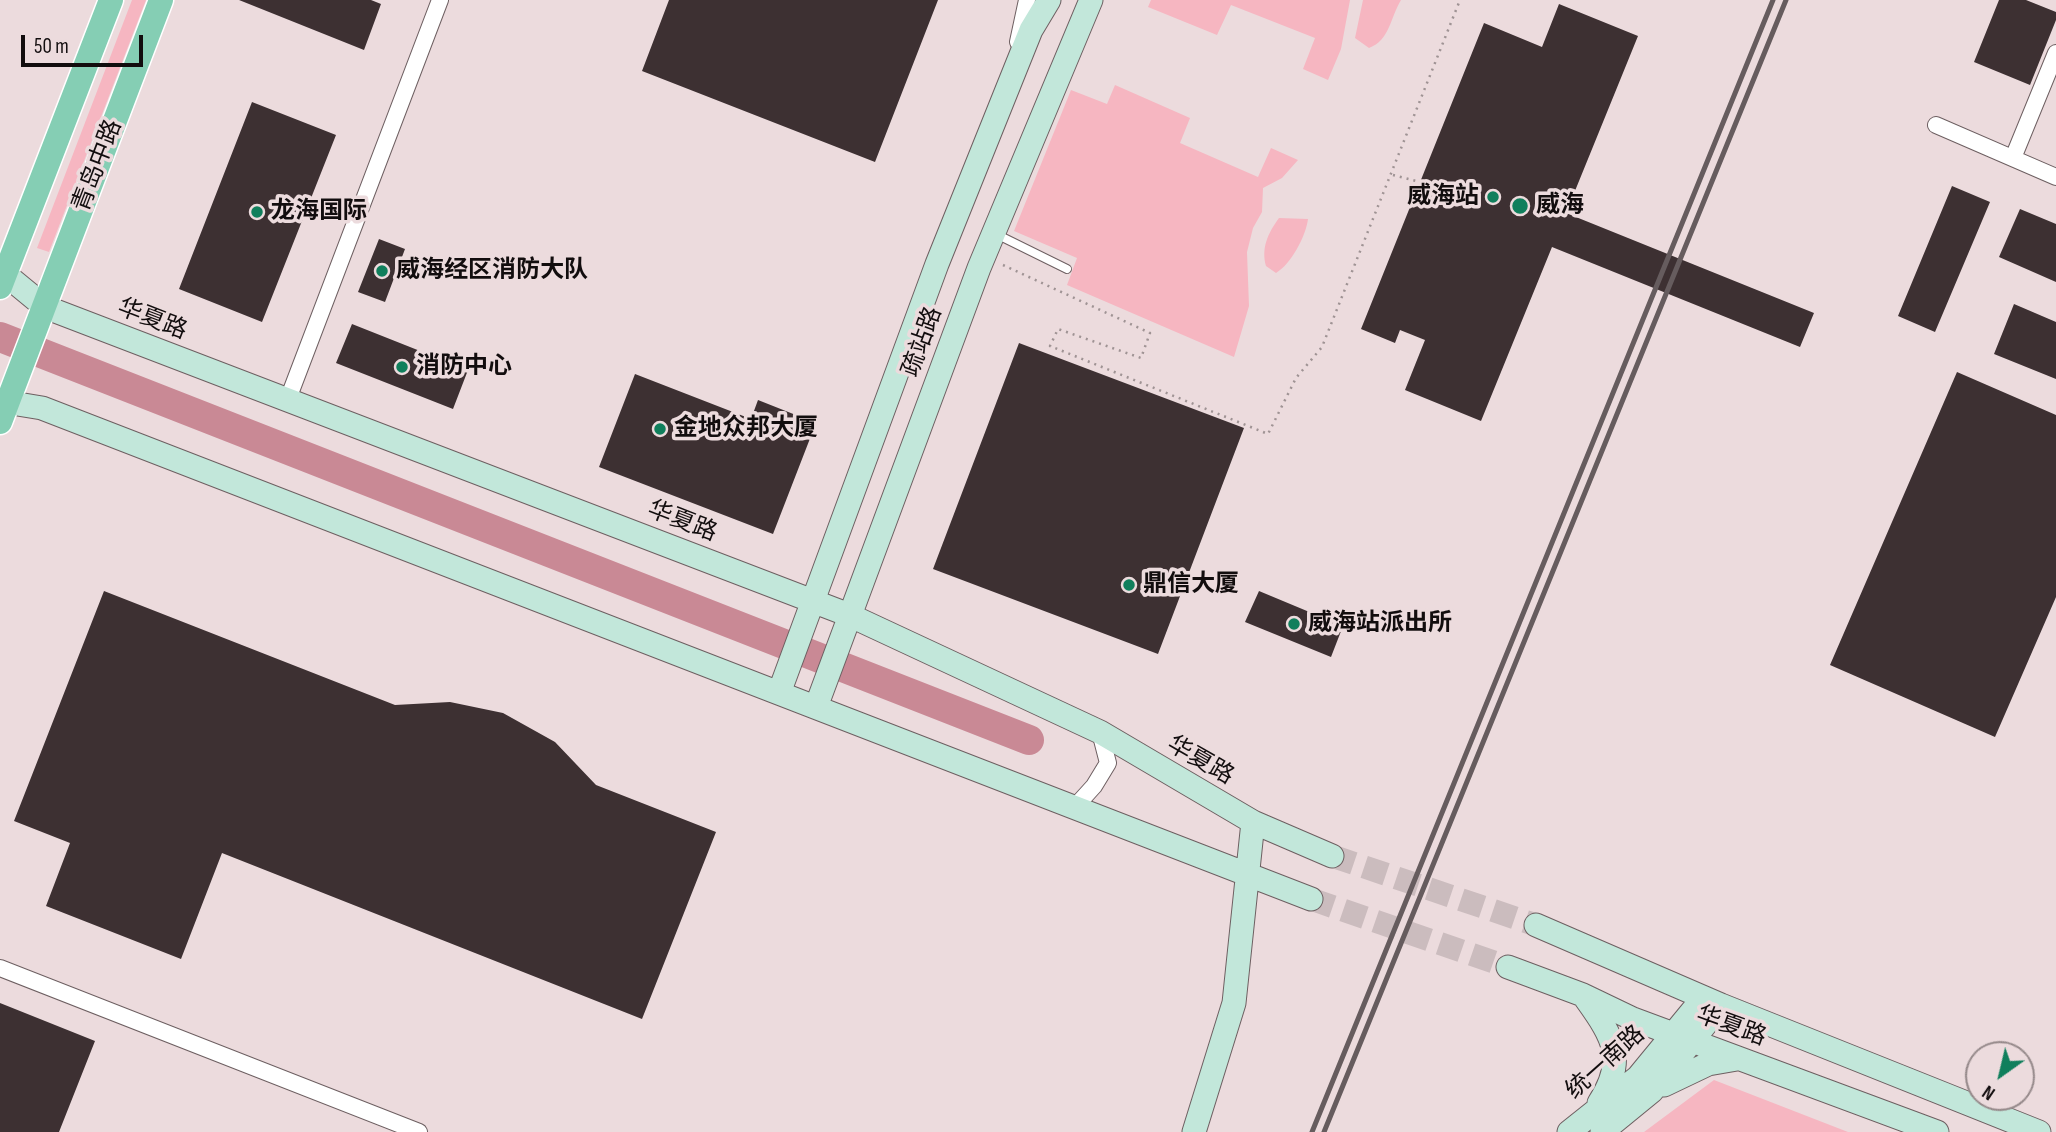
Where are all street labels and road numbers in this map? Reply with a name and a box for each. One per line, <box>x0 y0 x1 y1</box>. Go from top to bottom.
street label: 青岛中路 <box>67 116 129 216</box>
street label: 华夏路 <box>113 294 191 346</box>
street label: 疏站路 <box>897 303 949 381</box>
street label: 华夏路 <box>643 496 721 548</box>
street label: 华夏路 <box>1162 731 1238 791</box>
street label: 华夏路 <box>1692 1001 1770 1053</box>
street label: 统一南路 <box>1561 1020 1651 1106</box>

